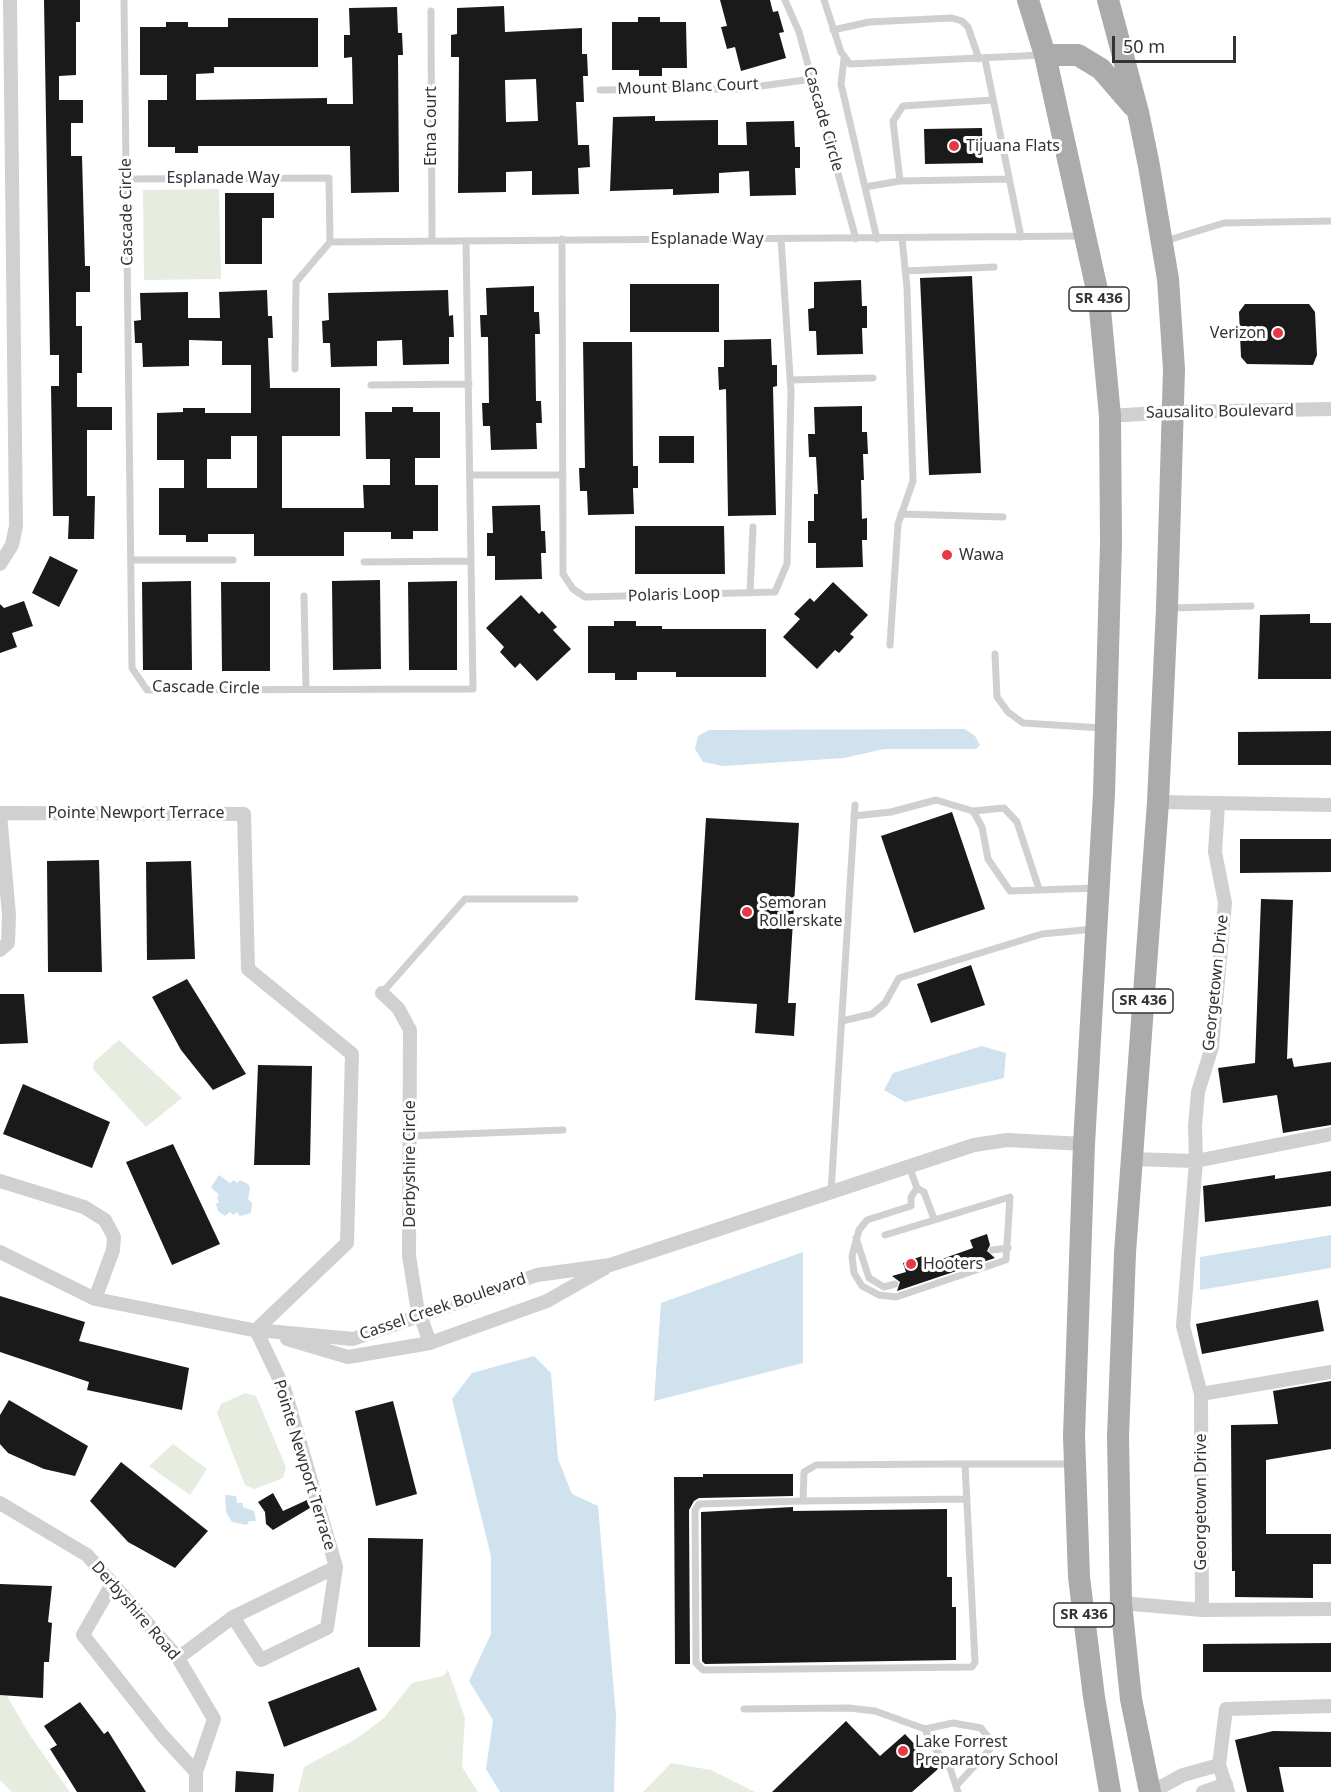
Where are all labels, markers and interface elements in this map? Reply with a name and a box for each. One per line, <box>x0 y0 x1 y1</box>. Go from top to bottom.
scale bar <box>1115 24 1240 62</box>
text: 50 m <box>1123 34 1165 58</box>
street label: Cascade Circle <box>799 65 847 173</box>
street label: Mount Blanc Court <box>617 75 759 99</box>
street label: Etna Court <box>421 86 441 166</box>
place label: Tijuana Flats <box>966 136 1060 156</box>
marker: Tijuana Flats <box>947 139 961 153</box>
street label: Cascade Circle <box>116 158 138 266</box>
street label: Esplanade Way <box>166 168 280 188</box>
street label: Esplanade Way <box>650 229 764 249</box>
road number: SR 436 <box>1069 287 1129 311</box>
place label: Verizon <box>1210 323 1266 343</box>
marker: Verizon <box>1271 326 1285 340</box>
street label: Sausalito Boulevard <box>1146 401 1294 423</box>
place label: Wawa <box>959 545 1004 565</box>
marker: Wawa <box>940 548 954 562</box>
street label: Polaris Loop <box>627 584 721 606</box>
street label: Cascade Circle <box>152 677 260 699</box>
street label: Pointe Newport Terrace <box>47 803 225 823</box>
place label: Semoran Rollerskate <box>759 893 843 931</box>
marker: Semoran Rollerskate <box>740 905 754 919</box>
street label: Georgetown Drive <box>1199 914 1233 1052</box>
road number: SR 436 <box>1113 989 1173 1013</box>
street label: Derbyshire Circle <box>400 1100 420 1228</box>
place label: Hooters <box>923 1254 983 1274</box>
marker: Hooters <box>904 1257 918 1271</box>
street label: Cassel Creek Boulevard <box>357 1269 529 1345</box>
street label: Pointe Newport Terrace <box>269 1377 339 1553</box>
street label: Georgetown Drive <box>1191 1434 1211 1570</box>
street label: Derbyshire Road <box>87 1558 183 1664</box>
road number: SR 436 <box>1054 1603 1114 1627</box>
place label: Lake Forrest Preparatory School <box>915 1732 1058 1770</box>
marker: Lake Forrest Preparatory School <box>896 1744 910 1758</box>

